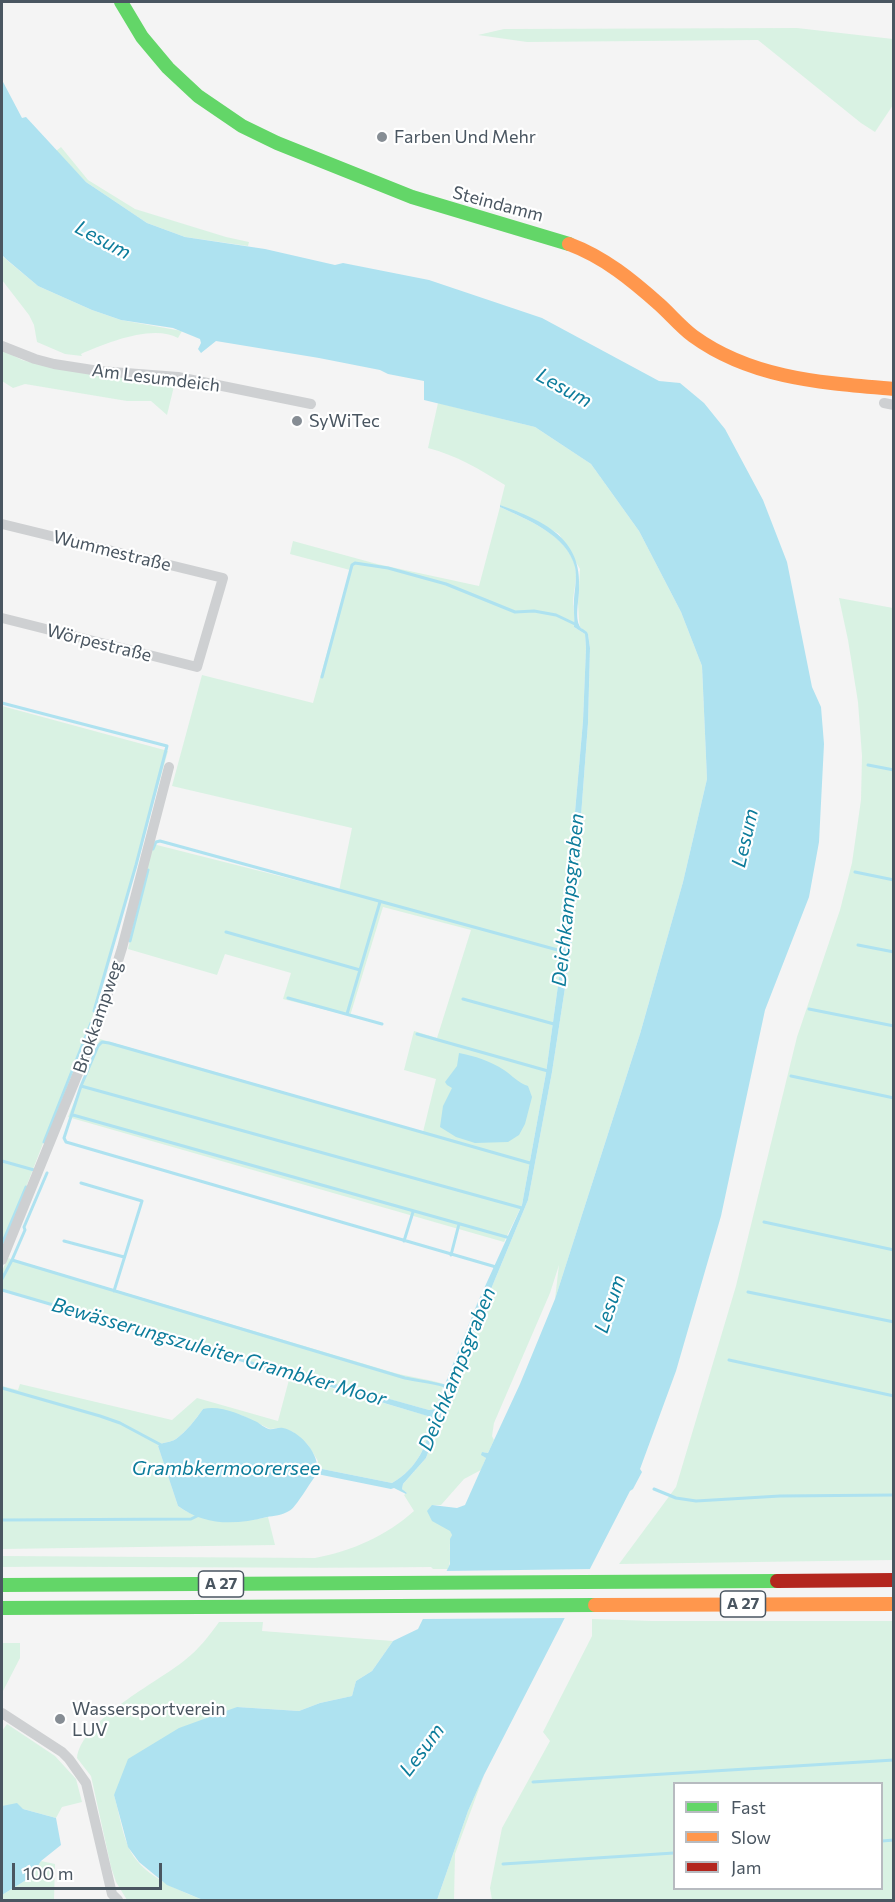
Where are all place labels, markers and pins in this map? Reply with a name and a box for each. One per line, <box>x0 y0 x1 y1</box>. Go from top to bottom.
place label: Farben Und Mehr <box>394 126 536 148</box>
marker: Farben Und Mehr <box>375 130 389 144</box>
place label: SyWiTec <box>309 410 380 432</box>
marker: SyWiTec <box>290 414 304 428</box>
place label: Wassersportverein LUV <box>72 1698 225 1740</box>
marker: Wassersportverein LUV <box>53 1712 67 1726</box>

